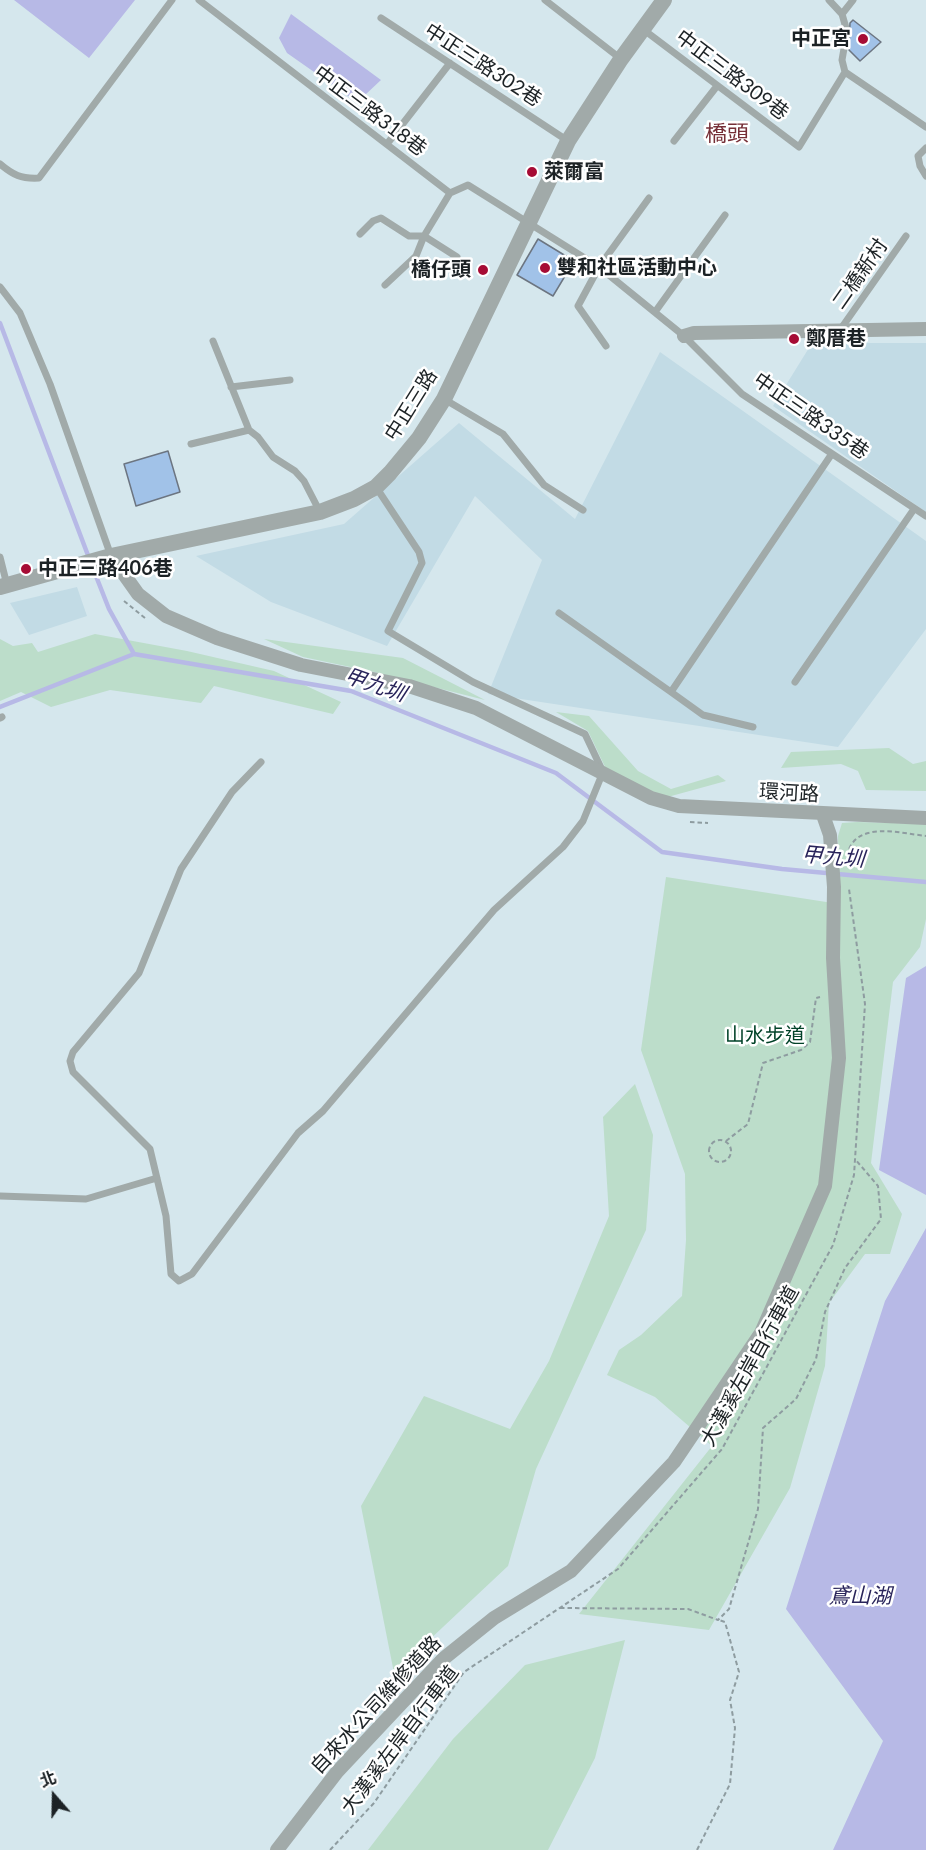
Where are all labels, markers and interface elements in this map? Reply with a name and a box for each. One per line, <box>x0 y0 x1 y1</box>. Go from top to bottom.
street label: 中正三路302巷 <box>420 18 546 112</box>
street label: 中正三路309巷 <box>671 25 793 125</box>
place label: 中正宮 <box>791 27 851 51</box>
marker: 中正宮 <box>856 32 870 46</box>
street label: 中正三路318巷 <box>309 61 431 161</box>
district label: 橋頭 <box>705 121 749 147</box>
place label: 萊爾富 <box>544 160 604 184</box>
marker: 萊爾富 <box>525 165 539 179</box>
street label: 二橋新村 <box>827 234 893 314</box>
place label: 雙和社區活動中心 <box>557 256 717 280</box>
place label: 橋仔頭 <box>411 258 471 282</box>
marker: 雙和社區活動中心 <box>538 261 552 275</box>
marker: 橋仔頭 <box>476 263 490 277</box>
place label: 鄭厝巷 <box>806 327 866 351</box>
marker: 鄭厝巷 <box>787 332 801 346</box>
street label: 中正三路 <box>380 365 442 445</box>
street label: 中正三路335巷 <box>749 368 873 464</box>
place label: 中正三路406巷 <box>38 557 173 581</box>
marker: 中正三路406巷 <box>19 562 33 576</box>
water label: 甲九圳 <box>341 663 409 707</box>
street label: 環河路 <box>758 779 820 807</box>
water label: 甲九圳 <box>801 842 865 872</box>
park label: 山水步道 <box>725 1024 805 1048</box>
street label: 大漢溪左岸自行車道 <box>696 1281 804 1451</box>
water label: 鳶山湖 <box>829 1583 891 1609</box>
street label: 自來水公司維修道路 <box>306 1631 446 1779</box>
street label: 大漢溪左岸自行車道 <box>336 1661 464 1819</box>
north arrow <box>24 1766 84 1826</box>
text: 北 <box>37 1767 58 1790</box>

